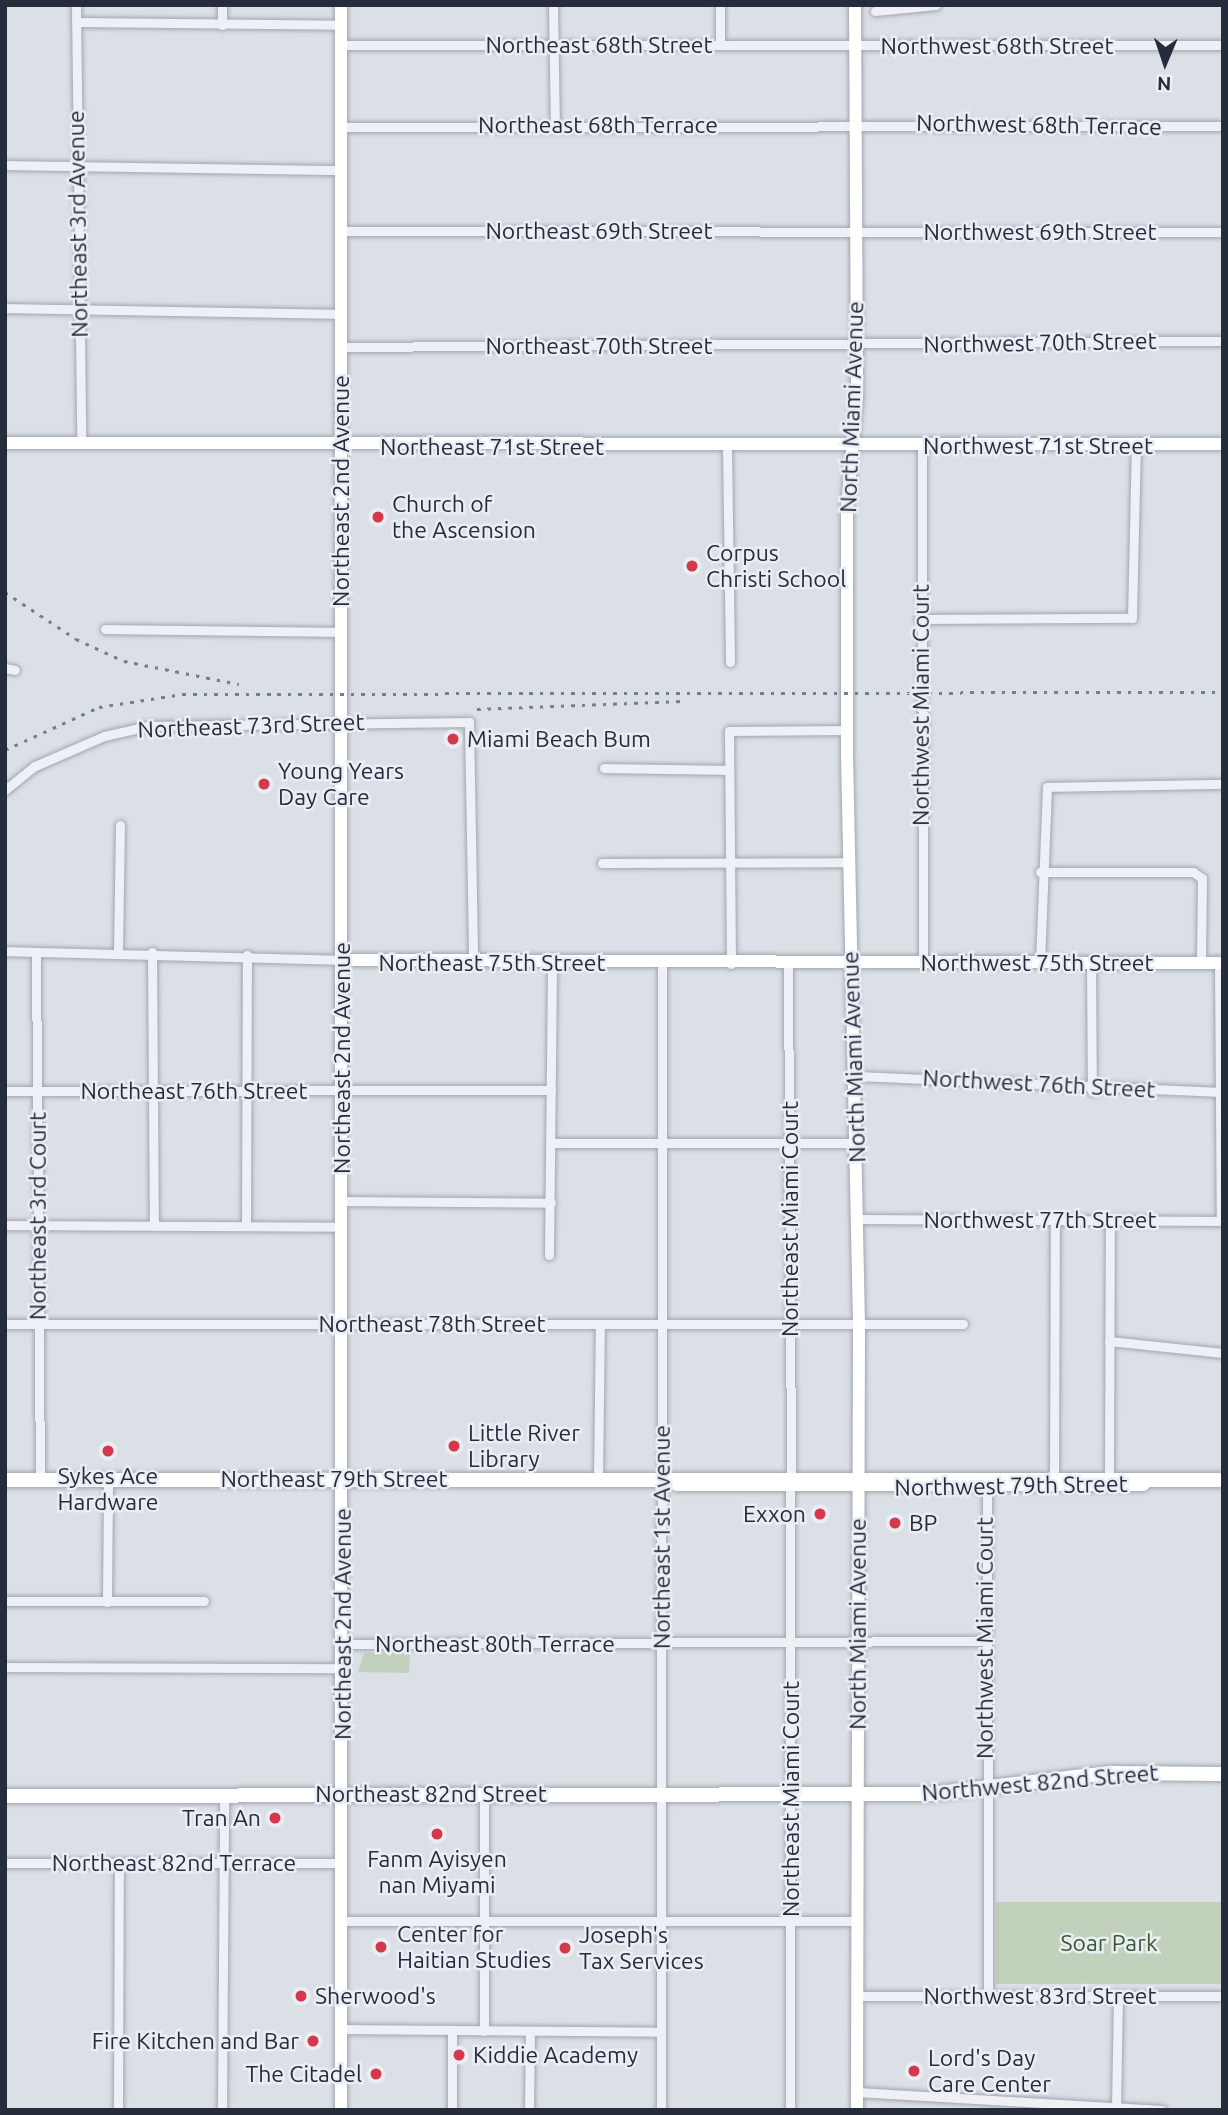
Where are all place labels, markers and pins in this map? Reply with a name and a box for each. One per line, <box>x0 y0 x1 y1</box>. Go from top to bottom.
place label: Church of the Ascension <box>392 490 536 544</box>
marker: Church of the Ascension <box>370 509 386 525</box>
place label: Corpus Christi School <box>706 539 846 593</box>
marker: Corpus Christi School <box>684 558 700 574</box>
place label: Miami Beach Bum <box>467 725 651 753</box>
marker: Miami Beach Bum <box>445 731 461 747</box>
place label: Young Years Day Care <box>278 757 404 811</box>
marker: Young Years Day Care <box>256 776 272 792</box>
place label: Little River Library <box>468 1419 580 1473</box>
marker: Little River Library <box>446 1438 462 1454</box>
marker: Sykes Ace Hardware <box>100 1443 116 1459</box>
place label: Sykes Ace Hardware <box>57 1462 159 1516</box>
place label: Exxon <box>743 1500 806 1528</box>
marker: Exxon <box>812 1506 828 1522</box>
place label: BP <box>909 1509 937 1537</box>
marker: BP <box>887 1515 903 1531</box>
place label: Tran An <box>182 1804 261 1832</box>
marker: Tran An <box>267 1810 283 1826</box>
marker: Fanm Ayisyen nan Miyami <box>429 1826 445 1842</box>
place label: Fanm Ayisyen nan Miyami <box>367 1845 507 1899</box>
place label: Center for Haitian Studies <box>397 1920 551 1974</box>
place label: Joseph's Tax Services <box>579 1921 704 1975</box>
marker: Center for Haitian Studies <box>371 1937 391 1957</box>
marker: Joseph's Tax Services <box>557 1940 573 1956</box>
place label: Sherwood's <box>315 1982 436 2010</box>
marker: Sherwood's <box>293 1988 309 2004</box>
place label: Fire Kitchen and Bar <box>92 2027 299 2055</box>
marker: Fire Kitchen and Bar <box>305 2033 321 2049</box>
place label: Kiddie Academy <box>473 2041 638 2069</box>
place label: Lord's Day Care Center <box>928 2044 1051 2098</box>
marker: Kiddie Academy <box>451 2047 467 2063</box>
place label: The Citadel <box>245 2060 362 2088</box>
marker: Lord's Day Care Center <box>906 2063 922 2079</box>
marker: The Citadel <box>368 2066 384 2082</box>

